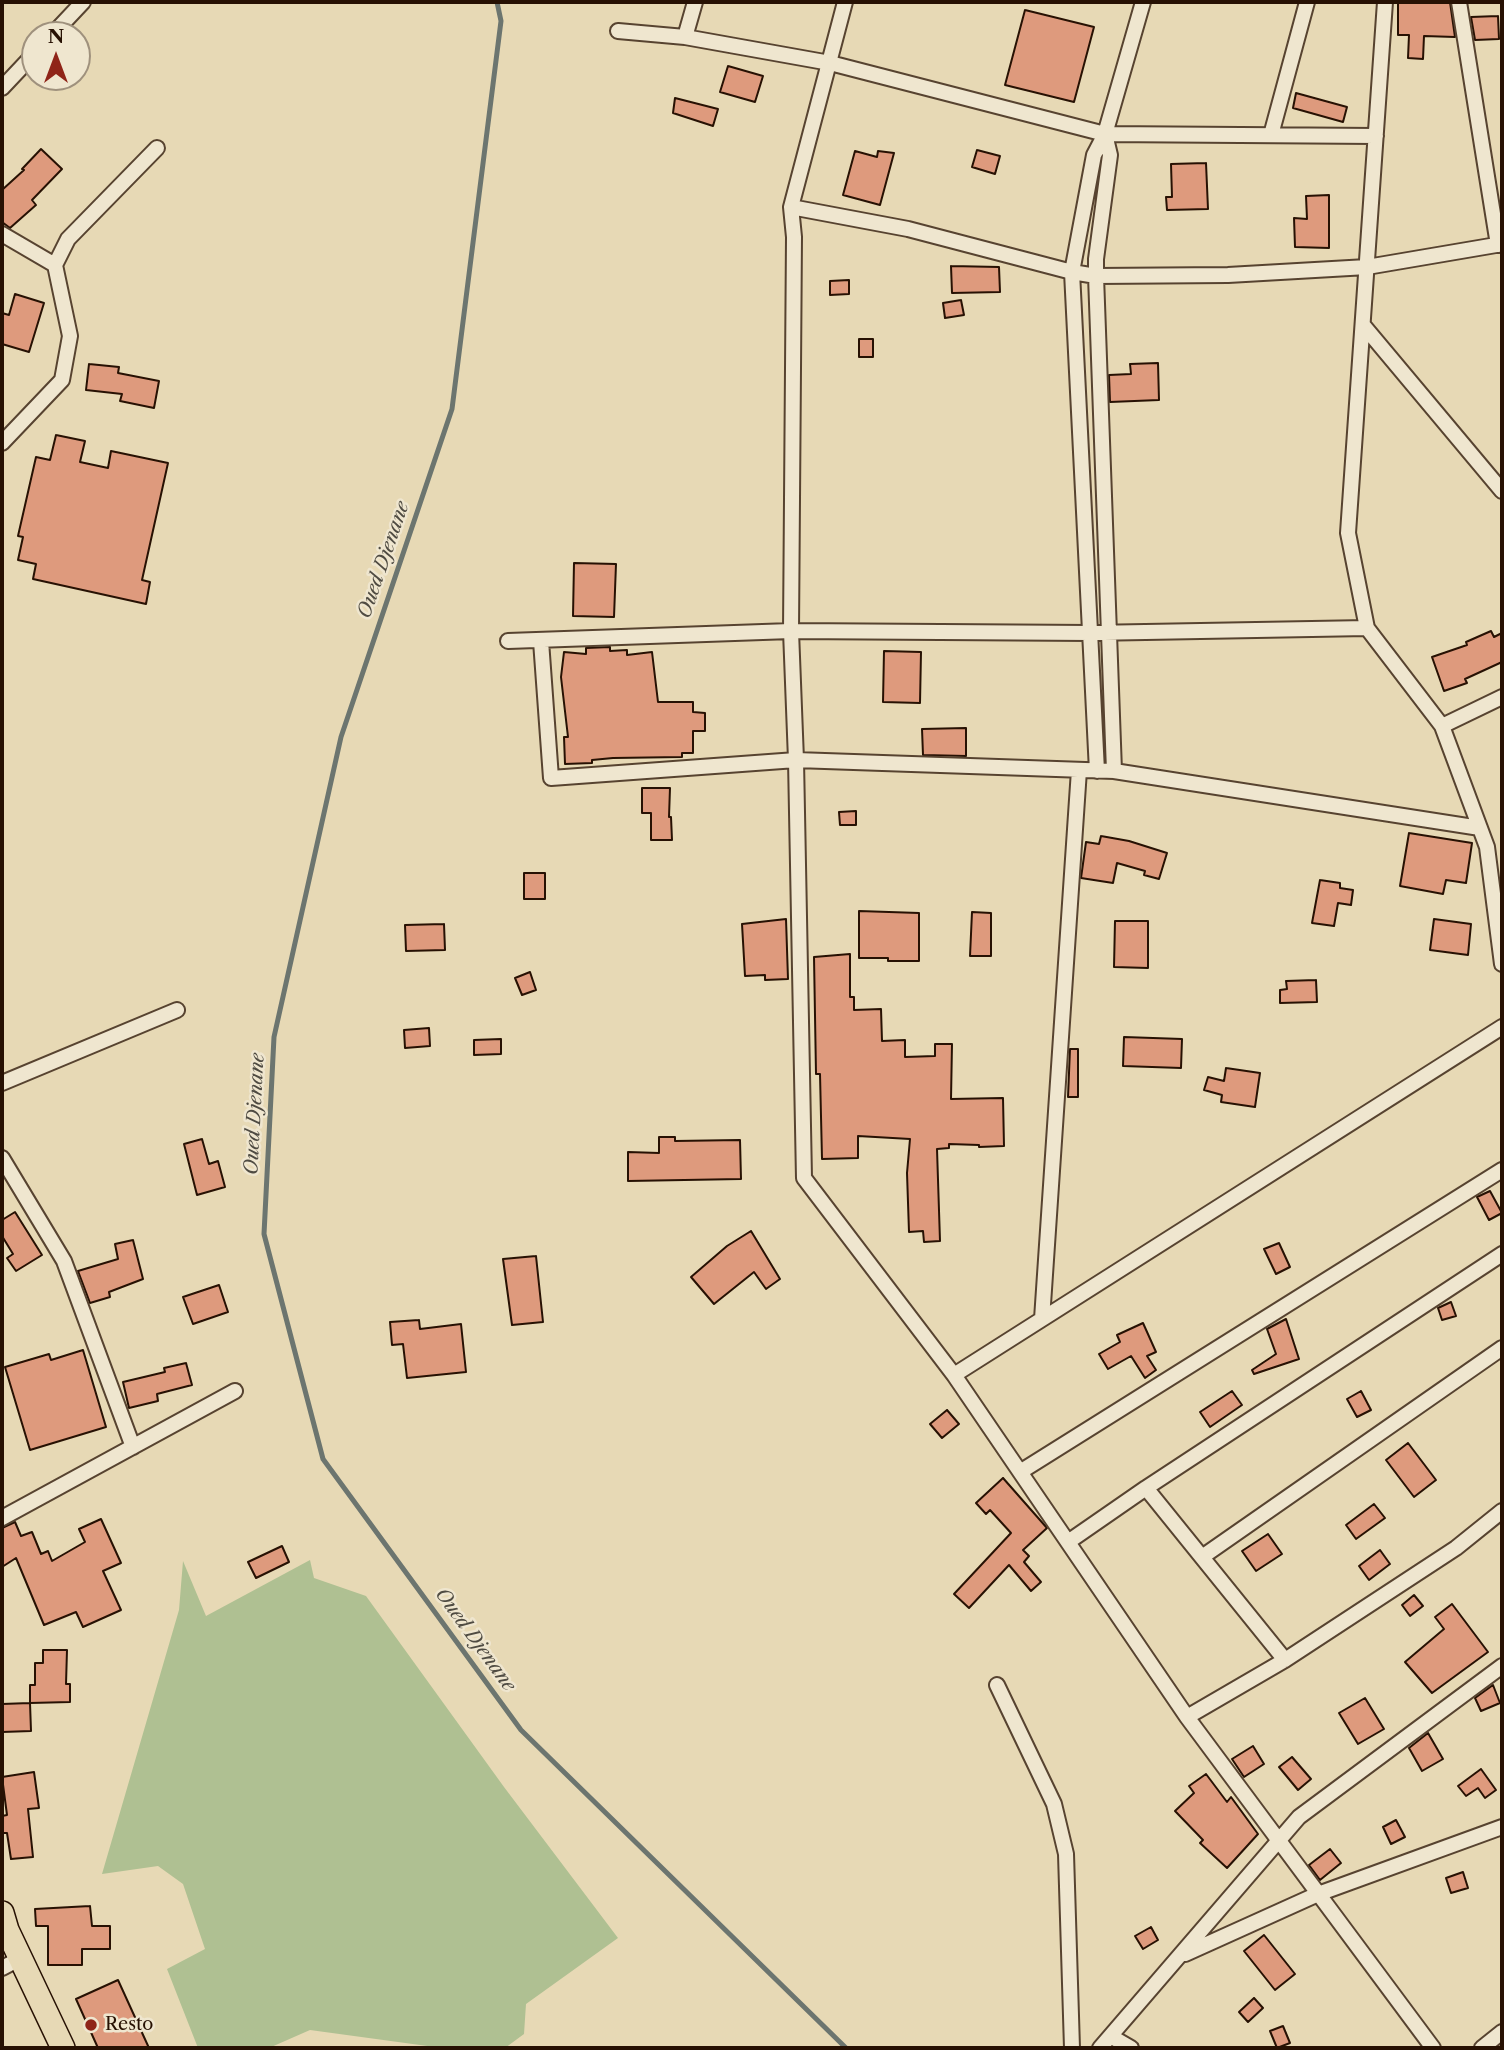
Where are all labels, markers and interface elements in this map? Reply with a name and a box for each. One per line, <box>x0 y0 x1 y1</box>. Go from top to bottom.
north arrow <box>21 21 91 91</box>
text: N <box>48 25 64 48</box>
water label: Oued Djenane <box>353 499 415 621</box>
water label: Oued Djenane <box>240 1052 270 1176</box>
water label: Oued Djenane <box>430 1584 520 1696</box>
place label: Resto <box>105 2014 153 2036</box>
marker: Resto <box>83 2017 99 2033</box>

